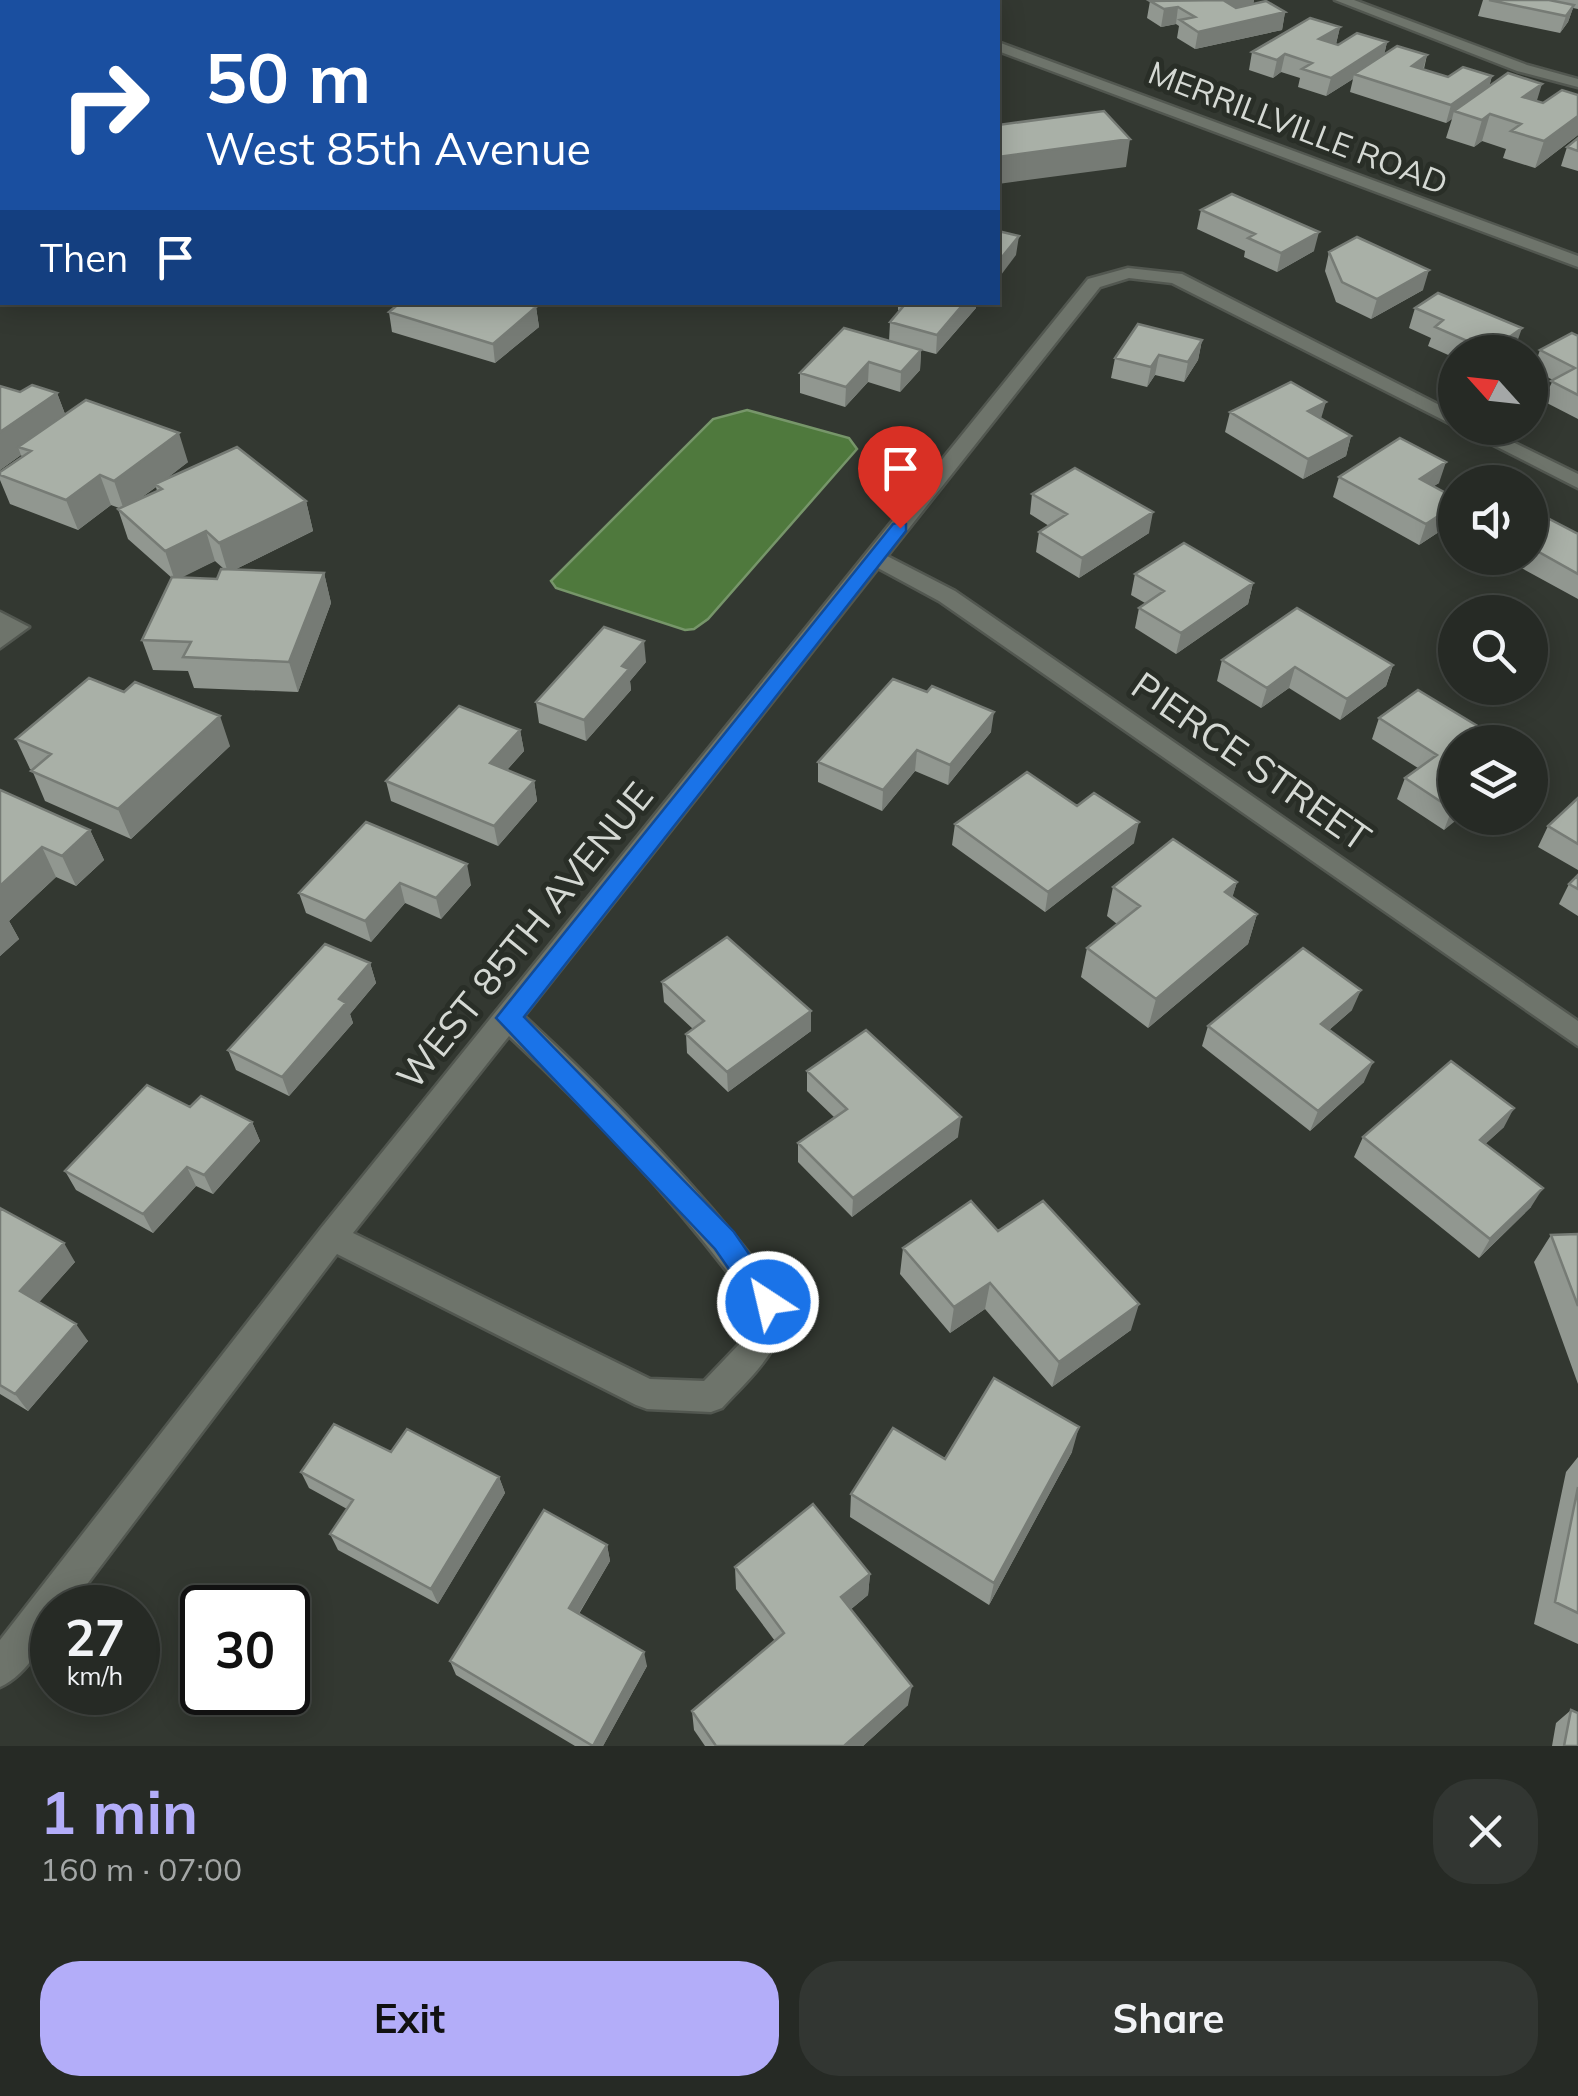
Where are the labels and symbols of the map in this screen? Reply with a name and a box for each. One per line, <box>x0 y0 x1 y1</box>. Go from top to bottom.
street label: MERRILLVILLE ROAD <box>1143 52 1454 203</box>
north arrow <box>1438 335 1548 445</box>
pin <box>858 426 943 529</box>
street label: PIERCE STREET <box>1123 661 1380 861</box>
street label: WEST 85TH AVENUE <box>386 772 663 1099</box>
position arrow <box>716 1250 820 1354</box>
speed limit sign: 30 <box>180 1585 310 1715</box>

